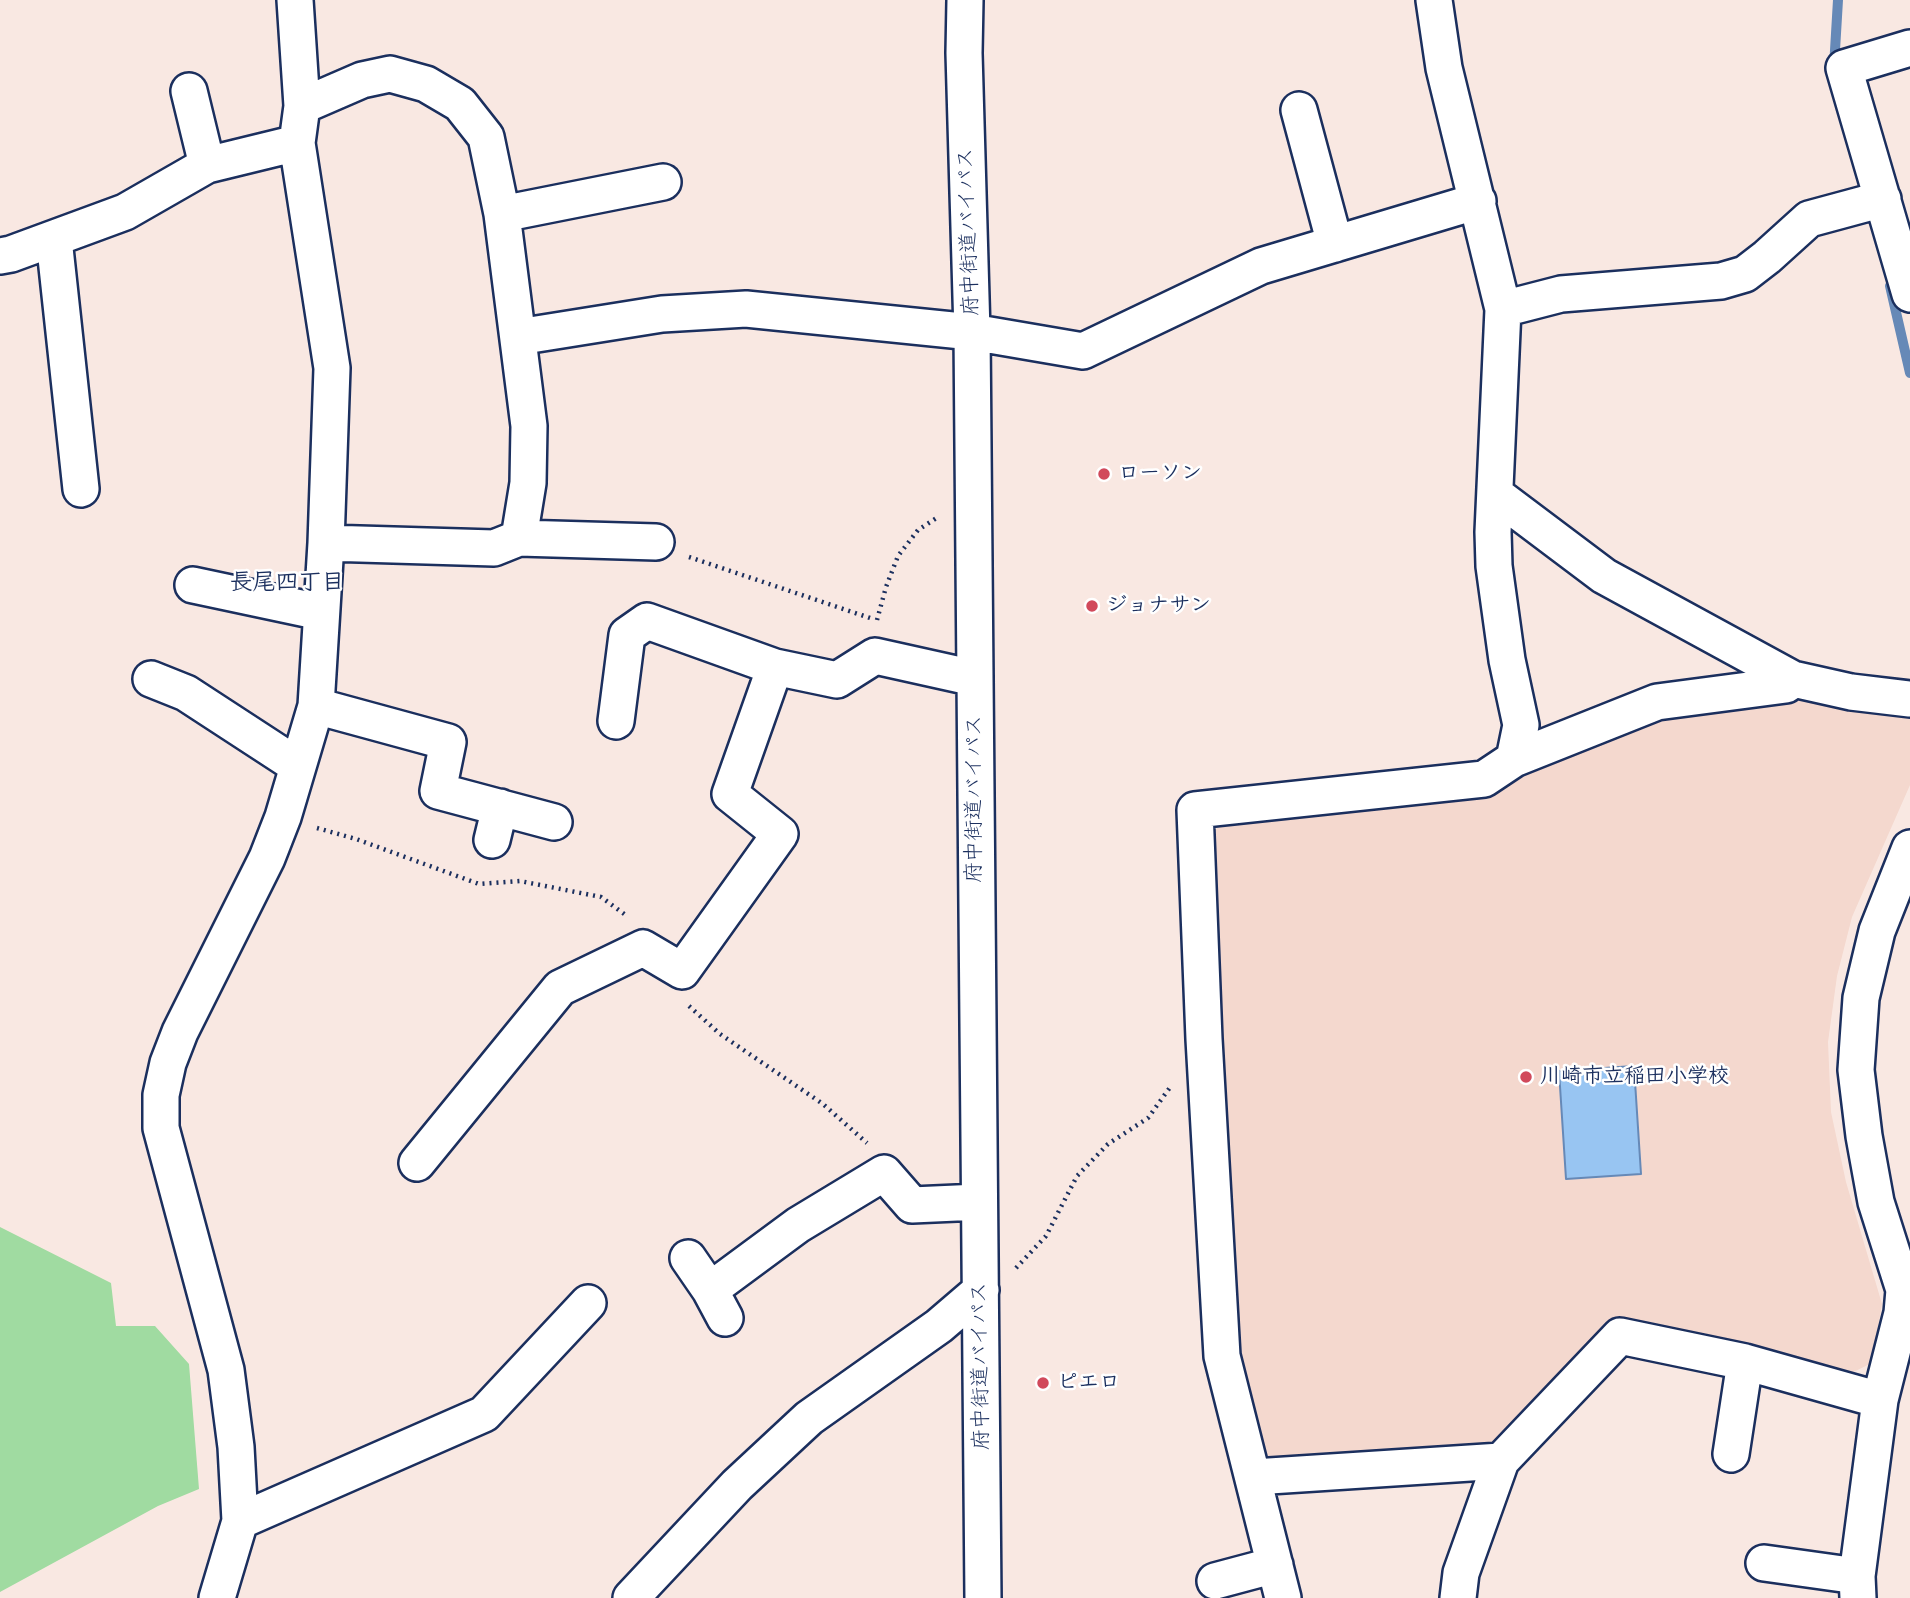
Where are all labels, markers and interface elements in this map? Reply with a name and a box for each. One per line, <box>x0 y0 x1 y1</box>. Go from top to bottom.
street label: 府中街道バイパス <box>953 148 985 316</box>
place label: ローソン <box>1118 461 1202 487</box>
marker: ローソン <box>1096 466 1112 482</box>
district label: 長尾四丁目 <box>230 569 344 597</box>
place label: ジョナサン <box>1106 593 1211 619</box>
marker: ジョナサン <box>1084 598 1100 614</box>
street label: 府中街道バイパス <box>962 715 988 883</box>
place label: 川崎市立稲田小学校 <box>1540 1064 1729 1090</box>
marker: 川崎市立稲田小学校 <box>1518 1069 1534 1085</box>
street label: 府中街道バイパス <box>967 1282 995 1450</box>
place label: ピエロ <box>1057 1370 1120 1396</box>
marker: ピエロ <box>1035 1375 1051 1391</box>

